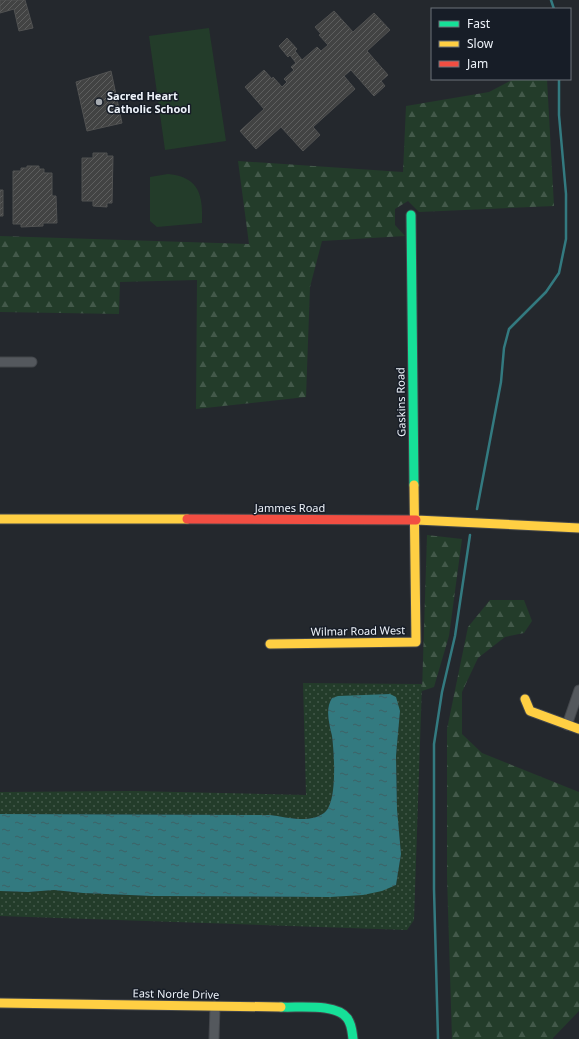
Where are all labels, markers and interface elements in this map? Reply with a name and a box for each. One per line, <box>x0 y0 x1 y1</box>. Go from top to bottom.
legend <box>431 8 571 80</box>
text: Fast <box>467 15 491 32</box>
text: Slow <box>467 35 494 52</box>
text: Jam <box>466 55 488 72</box>
place label: Sacred Heart Catholic School <box>107 88 190 116</box>
marker: Sacred Heart Catholic School <box>94 97 104 107</box>
street label: Gaskins Road <box>392 367 409 437</box>
street label: Jammes Road <box>254 500 325 515</box>
street label: Wilmar Road West <box>311 622 405 639</box>
street label: East Norde Drive <box>133 985 220 1002</box>

